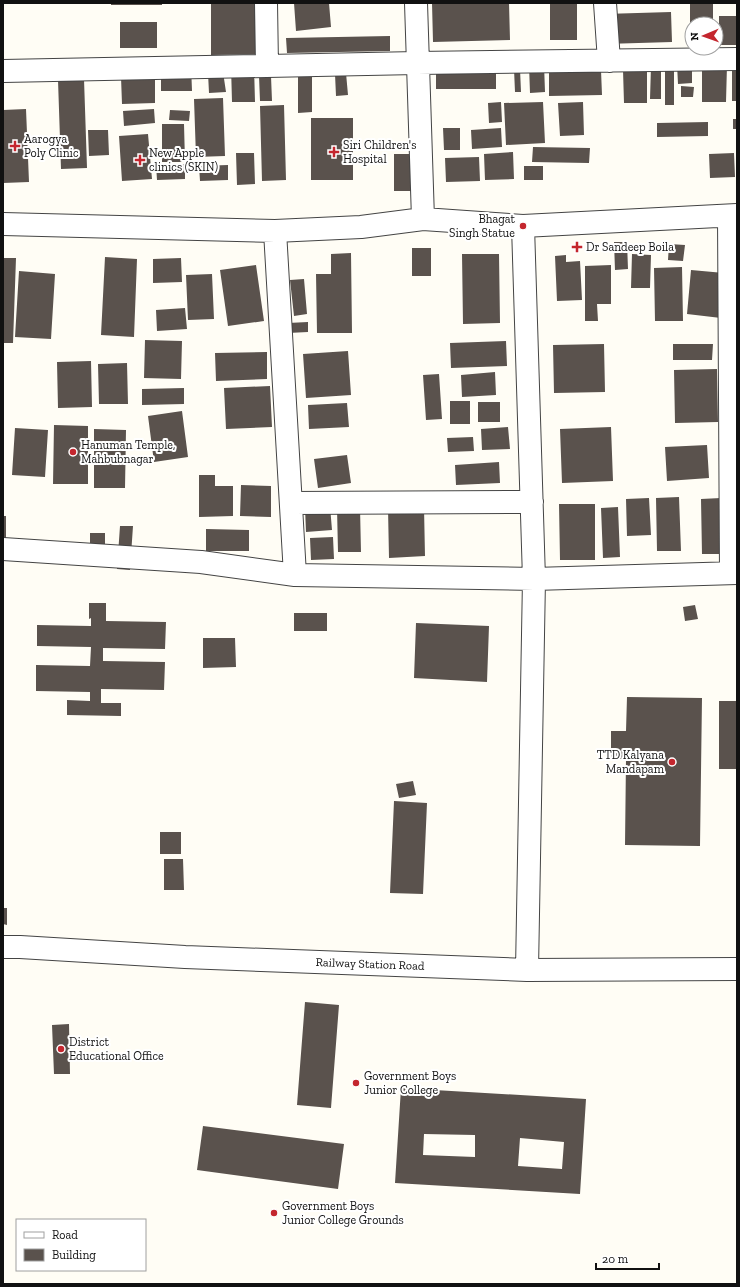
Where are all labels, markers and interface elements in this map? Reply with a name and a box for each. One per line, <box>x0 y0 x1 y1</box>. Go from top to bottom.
north arrow <box>684 16 724 56</box>
text: N <box>688 31 701 41</box>
place label: Aarogya Poly Clinic <box>24 132 79 160</box>
place label: Siri Children's Hospital <box>343 138 416 166</box>
marker: Aarogya Poly Clinic <box>9 140 21 152</box>
place label: New Apple clinics (SKIN) <box>149 146 218 174</box>
marker: Siri Children's Hospital <box>328 146 340 158</box>
marker: New Apple clinics (SKIN) <box>134 154 146 166</box>
place label: Bhagat Singh Statue <box>449 212 516 240</box>
marker: Bhagat Singh Statue <box>518 221 528 231</box>
place label: Dr Sandeep Boila <box>586 240 674 254</box>
marker: Dr Sandeep Boila <box>571 241 583 253</box>
place label: Hanuman Temple, Mahbubnagar <box>81 438 175 466</box>
marker: Hanuman Temple, Mahbubnagar <box>68 447 78 457</box>
place label: TTD Kalyana Mandapam <box>597 748 665 776</box>
marker: TTD Kalyana Mandapam <box>667 757 677 767</box>
street label: Railway Station Road <box>315 955 425 973</box>
place label: District Educational Office <box>69 1035 164 1063</box>
marker: District Educational Office <box>56 1044 66 1054</box>
place label: Government Boys Junior College <box>364 1069 456 1097</box>
marker: Government Boys Junior College <box>351 1078 361 1088</box>
place label: Government Boys Junior College Grounds <box>282 1199 404 1227</box>
marker: Government Boys Junior College Grounds <box>269 1208 279 1218</box>
legend <box>16 1219 146 1271</box>
text: Road <box>52 1228 78 1242</box>
scale bar <box>596 1245 659 1271</box>
text: Building <box>52 1248 96 1262</box>
text: 20 m <box>602 1252 629 1266</box>

